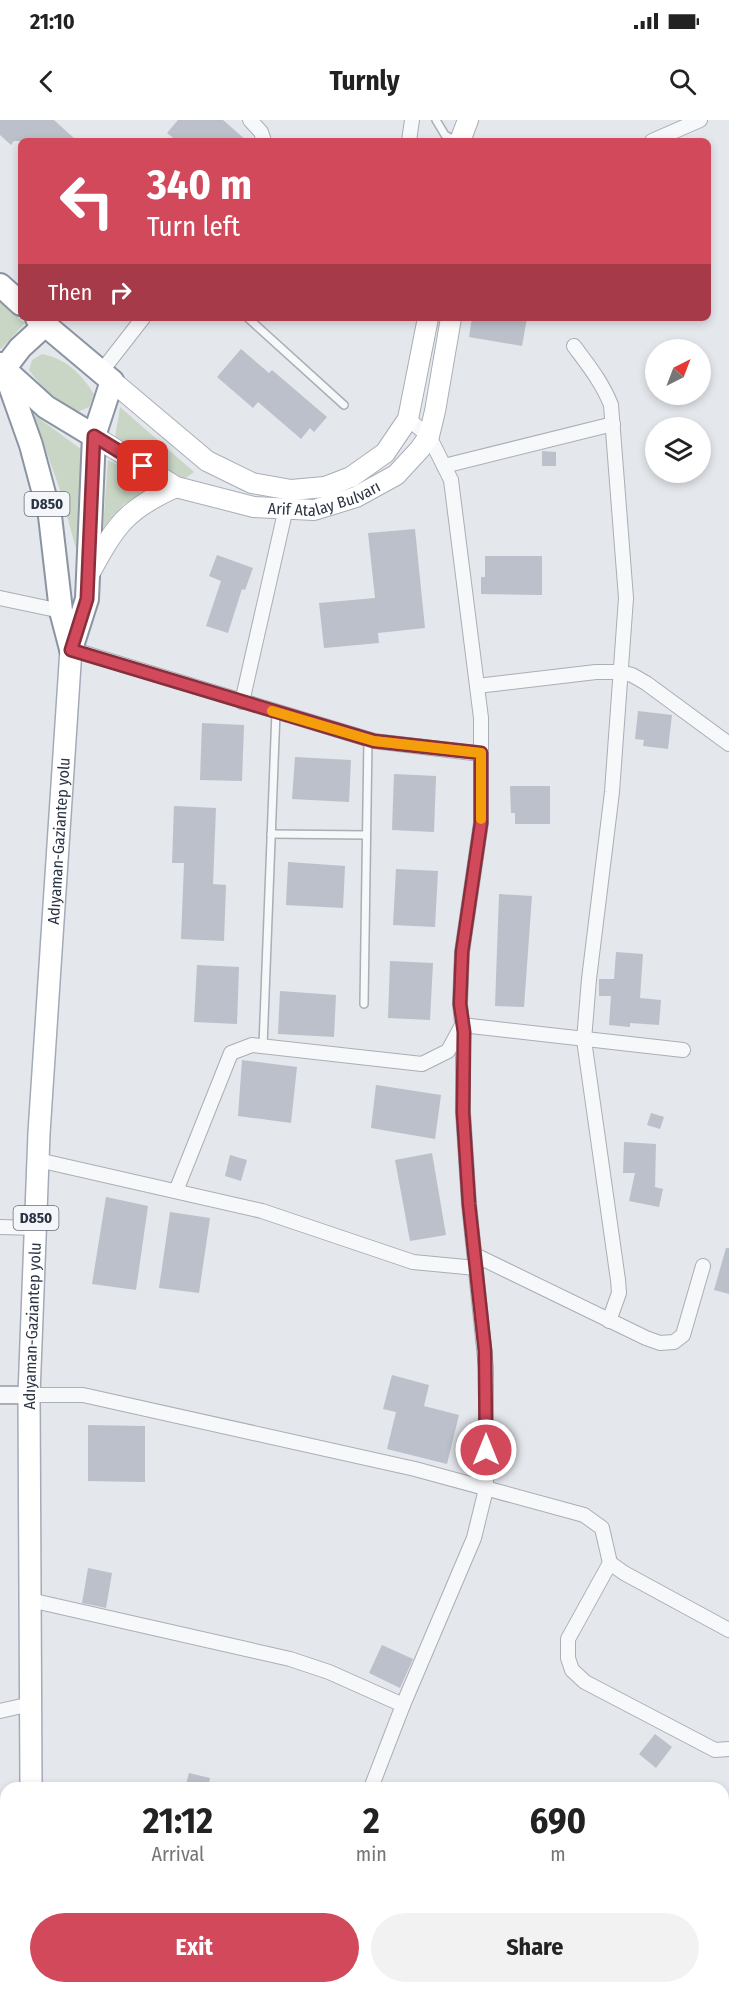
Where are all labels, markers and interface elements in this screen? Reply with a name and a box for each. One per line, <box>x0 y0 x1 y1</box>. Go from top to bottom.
text: 21:10 <box>30 8 75 35</box>
icon: back <box>30 65 63 98</box>
text: Turnly <box>329 65 400 97</box>
icon: search <box>666 65 699 98</box>
text: 340 m <box>147 160 252 210</box>
icon: left <box>48 162 126 240</box>
text: Turn left <box>147 211 240 243</box>
icon: right <box>104 276 137 309</box>
text: Then <box>48 279 92 306</box>
north arrow <box>645 339 711 405</box>
map controls <box>645 339 711 483</box>
button: layers <box>645 417 711 483</box>
pin <box>117 440 168 491</box>
icon: arrive <box>126 449 159 482</box>
street label: Arif Atalay Bulvarı <box>267 476 383 520</box>
road number: D850 <box>24 492 70 516</box>
street label: Adıyaman-Gaziantep yolu <box>43 757 73 925</box>
road number: D850 <box>14 1206 58 1230</box>
street label: Adıyaman-Gaziantep yolu <box>19 1242 44 1410</box>
position arrow <box>454 1418 518 1482</box>
text: 21:12 <box>143 1799 213 1843</box>
text: 2 <box>363 1799 380 1843</box>
text: 690 <box>530 1799 586 1843</box>
text: Arrival <box>151 1842 204 1866</box>
text: min <box>356 1842 387 1866</box>
text: m <box>550 1842 566 1866</box>
button: Exit <box>30 1913 359 1982</box>
button: Share <box>371 1913 699 1982</box>

